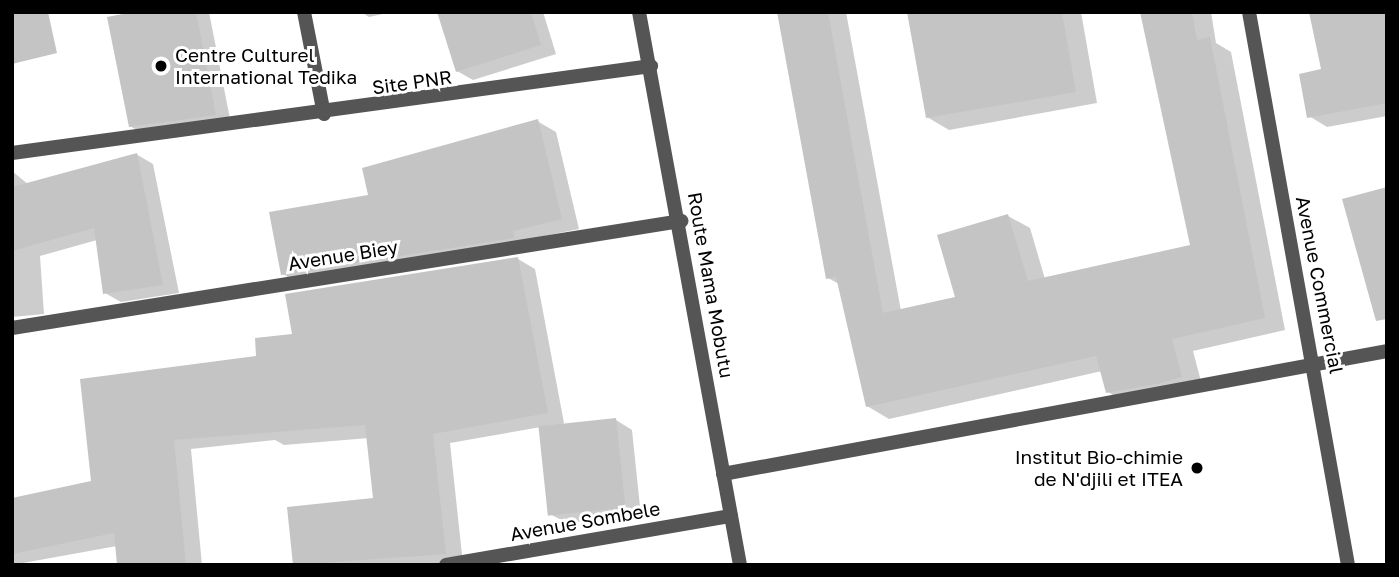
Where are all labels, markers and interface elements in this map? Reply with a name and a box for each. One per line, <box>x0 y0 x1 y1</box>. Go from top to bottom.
place label: Centre Culturel International Tedika <box>175 44 357 88</box>
marker: Centre Culturel International Tedika <box>153 58 169 74</box>
street label: Site PNR <box>371 65 453 99</box>
street label: Route Mama Mobutu <box>683 190 739 380</box>
street label: Avenue Commercial <box>1292 194 1348 376</box>
street label: Avenue Biey <box>286 235 400 275</box>
place label: Institut Bio-chimie de N'djili et ITEA <box>1015 446 1183 490</box>
marker: Institut Bio-chimie de N'djili et ITEA <box>1189 460 1205 476</box>
street label: Avenue Sombele <box>508 497 662 545</box>

